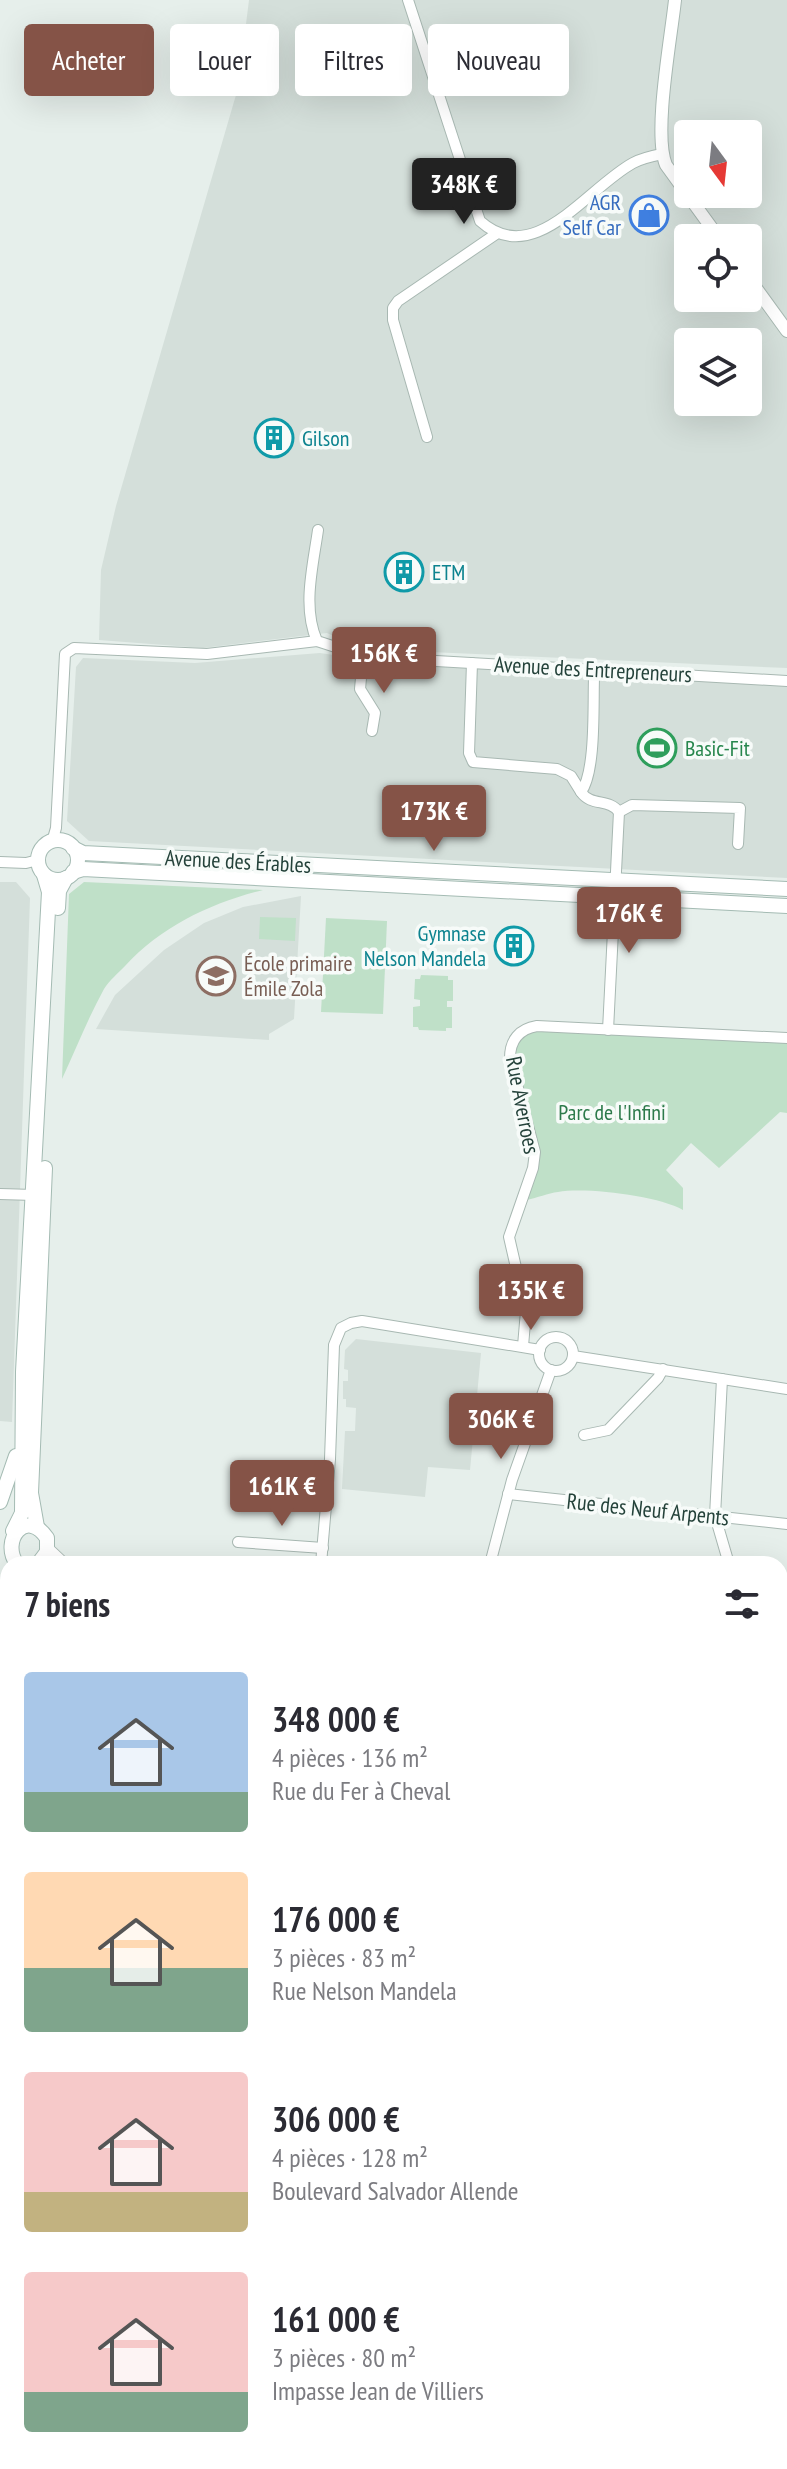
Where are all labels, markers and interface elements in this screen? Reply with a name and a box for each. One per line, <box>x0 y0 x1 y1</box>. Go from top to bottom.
chip: Acheter <box>24 24 154 96</box>
chip: Louer <box>170 24 279 96</box>
chip: Filtres <box>295 24 412 96</box>
chip: Nouveau <box>428 24 569 96</box>
north arrow <box>674 120 762 208</box>
map controls <box>674 120 762 416</box>
pin: 348K € <box>399 158 529 226</box>
text: 348K € <box>430 167 498 200</box>
place label: AGR Self Car <box>562 188 621 241</box>
shop icon: AGR Self Car <box>628 194 670 236</box>
button: locate <box>674 224 762 312</box>
button: layers <box>674 328 762 416</box>
building icon: Gilson <box>253 417 295 459</box>
place label: Gilson <box>302 424 349 452</box>
building icon: ETM <box>383 551 425 593</box>
place label: ETM <box>432 558 465 586</box>
pin: 156K € <box>319 627 449 695</box>
text: 156K € <box>350 636 418 669</box>
street label: Avenue des Entrepreneurs <box>494 650 692 688</box>
sports icon: Basic-Fit <box>636 727 678 769</box>
place label: Basic-Fit <box>685 734 750 762</box>
pin: 173K € <box>369 785 499 853</box>
text: 173K € <box>400 794 468 827</box>
street label: Avenue des Érables <box>164 843 312 879</box>
pin: 176K € <box>564 887 694 955</box>
text: 176K € <box>595 896 663 929</box>
place label: Gymnase Nelson Mandela <box>364 919 486 972</box>
building icon: Gymnase Nelson Mandela <box>493 925 535 967</box>
place label: École primaire Émile Zola <box>244 949 353 1002</box>
school or university icon: École primaire Émile Zola <box>195 955 237 997</box>
street label: Rue Averroes <box>500 1054 546 1156</box>
park label: Parc de l'Infini <box>558 1098 666 1126</box>
pin: 135K € <box>466 1264 596 1332</box>
text: 135K € <box>497 1273 565 1306</box>
pin: 306K € <box>436 1393 566 1461</box>
text: 306K € <box>467 1402 535 1435</box>
pin: 161K € <box>217 1460 347 1528</box>
text: 161K € <box>248 1469 316 1502</box>
street label: Rue des Neuf Arpents <box>565 1487 731 1531</box>
text: 7 biens <box>24 1582 110 1626</box>
icon: filters <box>720 1582 764 1626</box>
text: 348 000 € <box>272 1697 400 1741</box>
icon: home <box>88 1704 184 1800</box>
text: 4 pièces · 136 m² <box>272 1741 428 1774</box>
text: Rue du Fer à Cheval <box>272 1774 450 1807</box>
text: 176 000 € <box>272 1897 400 1941</box>
icon: home <box>88 1904 184 2000</box>
text: 3 pièces · 83 m² <box>272 1941 416 1974</box>
text: Rue Nelson Mandela <box>272 1974 457 2007</box>
text: 306 000 € <box>272 2097 400 2141</box>
icon: home <box>88 2104 184 2200</box>
text: 4 pièces · 128 m² <box>272 2141 428 2174</box>
text: Boulevard Salvador Allende <box>272 2174 519 2207</box>
text: 161 000 € <box>272 2297 400 2341</box>
icon: home <box>88 2304 184 2400</box>
text: 3 pièces · 80 m² <box>272 2341 416 2374</box>
text: Impasse Jean de Villiers <box>272 2374 484 2407</box>

